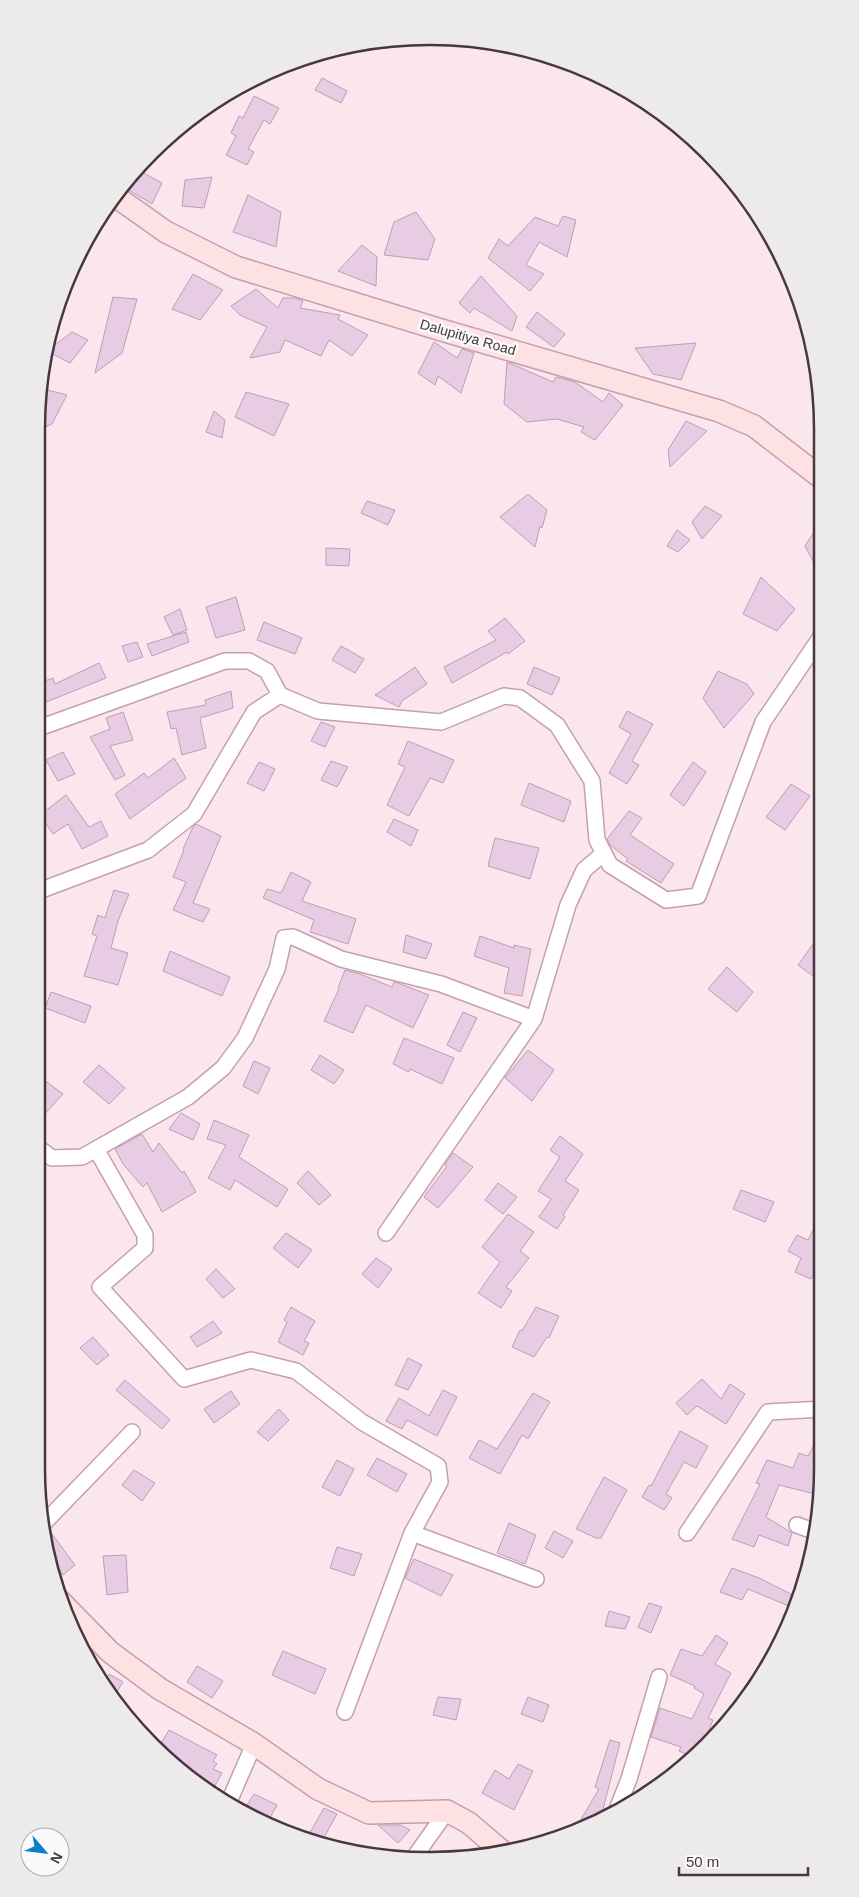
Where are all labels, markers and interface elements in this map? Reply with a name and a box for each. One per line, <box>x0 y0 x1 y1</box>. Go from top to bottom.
street label: Dalupitiya Road <box>418 316 518 358</box>
north arrow <box>20 1827 70 1877</box>
scale bar <box>679 1844 808 1876</box>
text: N <box>47 1850 66 1866</box>
text: 50 m <box>686 1853 719 1870</box>

